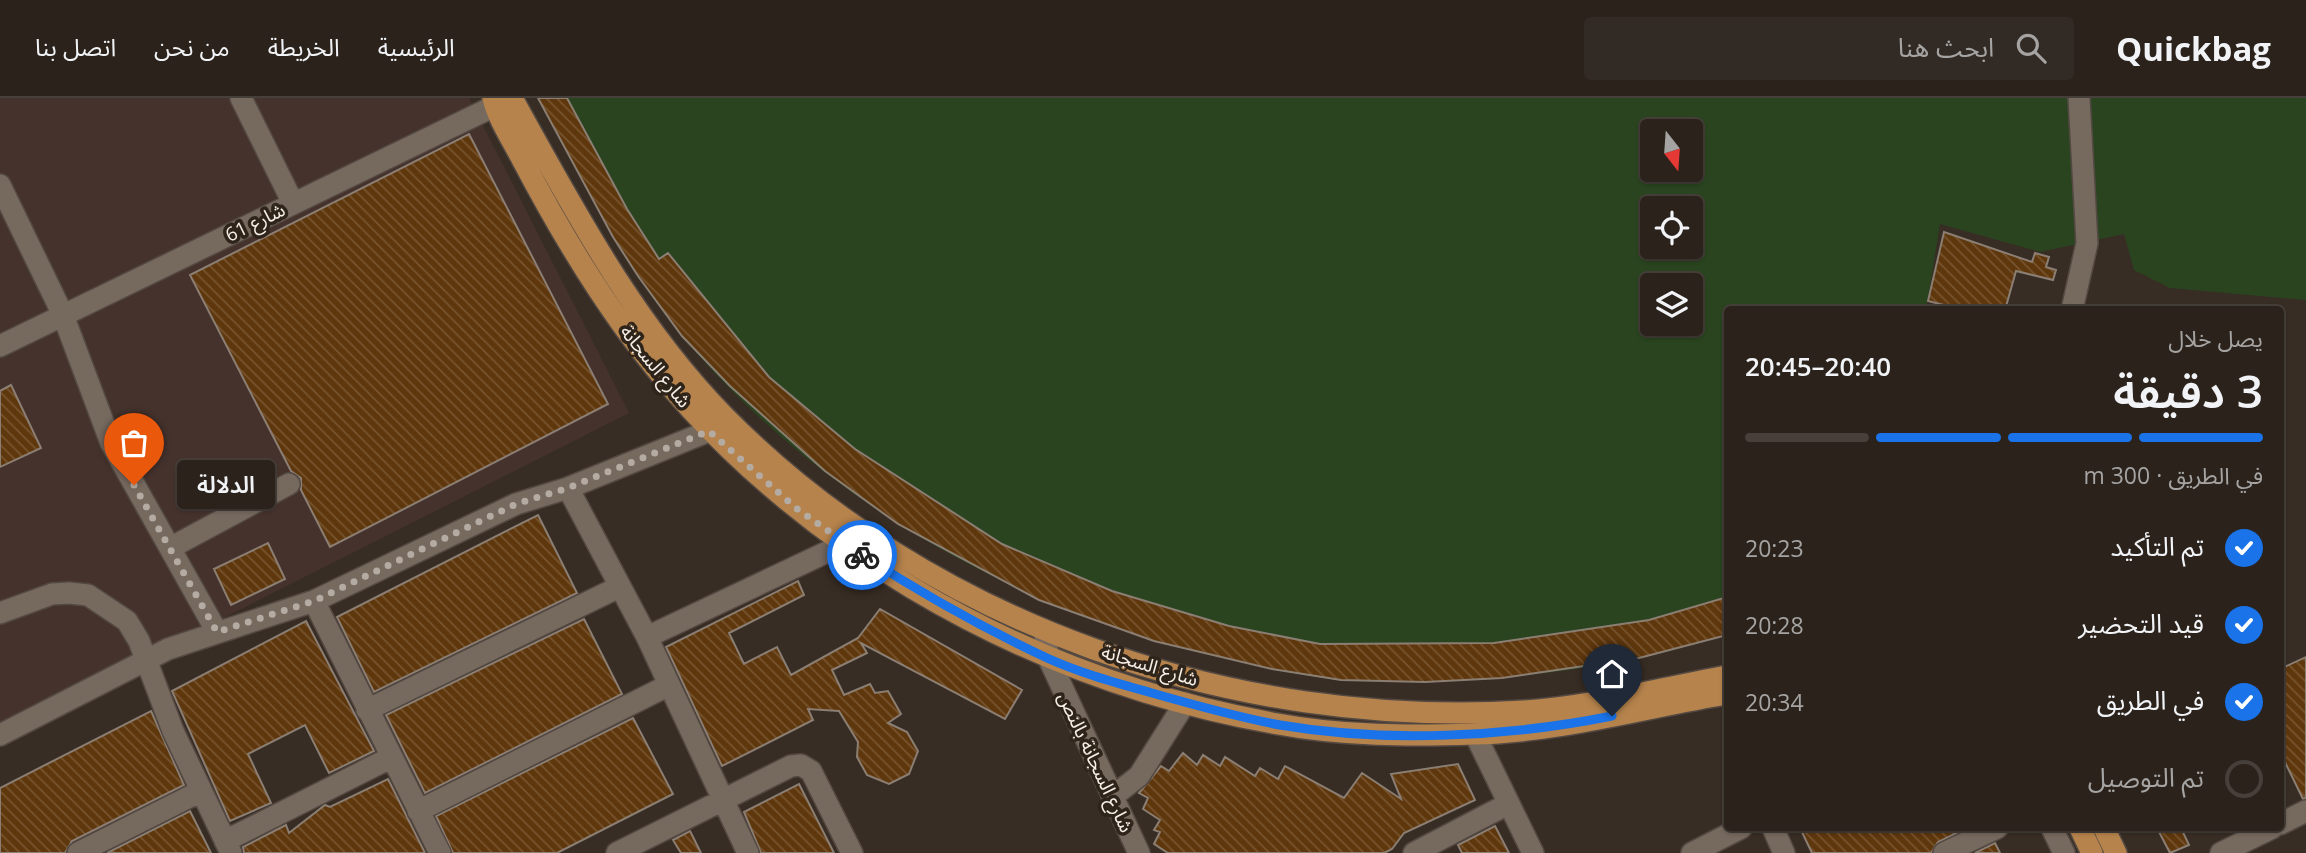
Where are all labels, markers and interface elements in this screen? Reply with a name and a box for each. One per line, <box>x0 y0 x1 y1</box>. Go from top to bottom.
search box <box>1584 17 2074 80</box>
text: Quickbag <box>2116 26 2271 71</box>
text: ابحث هنا <box>1898 29 1994 65</box>
icon: search <box>2012 29 2050 67</box>
text: اتصل بنا <box>35 30 116 63</box>
text: من نحن <box>154 30 230 63</box>
text: الخريطة <box>268 30 340 63</box>
text: الرئيسية <box>378 30 455 63</box>
north arrow <box>1640 119 1703 182</box>
map controls <box>1640 119 1703 336</box>
street label: شارع 61 <box>221 196 290 249</box>
button: locate <box>1640 196 1703 259</box>
button: layers <box>1640 273 1703 336</box>
street label: شارع السجانة <box>614 319 697 413</box>
text: يصل خلال <box>2168 322 2263 354</box>
text: 20:40–20:45 <box>1745 348 1891 384</box>
text: 3 دقيقة <box>2113 359 2263 421</box>
pin <box>104 413 164 485</box>
icon: bag <box>115 424 153 462</box>
text: في الطريق · 300 m <box>2083 459 2263 491</box>
callout: الدلالة <box>176 460 274 510</box>
text: الدلالة <box>197 468 255 500</box>
courier <box>827 520 897 590</box>
text: تم التأكيد <box>2110 528 2204 564</box>
icon: check <box>2225 529 2263 567</box>
text: 20:23 <box>1745 532 1804 564</box>
icon: bike <box>843 536 881 574</box>
text: قيد التحضير <box>2078 605 2204 641</box>
icon: check <box>2225 606 2263 644</box>
text: 20:28 <box>1745 609 1804 641</box>
street label: شارع السجانة <box>1098 638 1201 693</box>
pin <box>1582 644 1642 716</box>
icon: home <box>1593 655 1631 693</box>
text: في الطريق <box>2097 682 2204 718</box>
icon: check <box>2225 683 2263 721</box>
text: 20:34 <box>1745 686 1804 718</box>
street label: شارع السجانة بالنص <box>1051 687 1140 837</box>
text: تم التوصيل <box>2088 759 2204 795</box>

